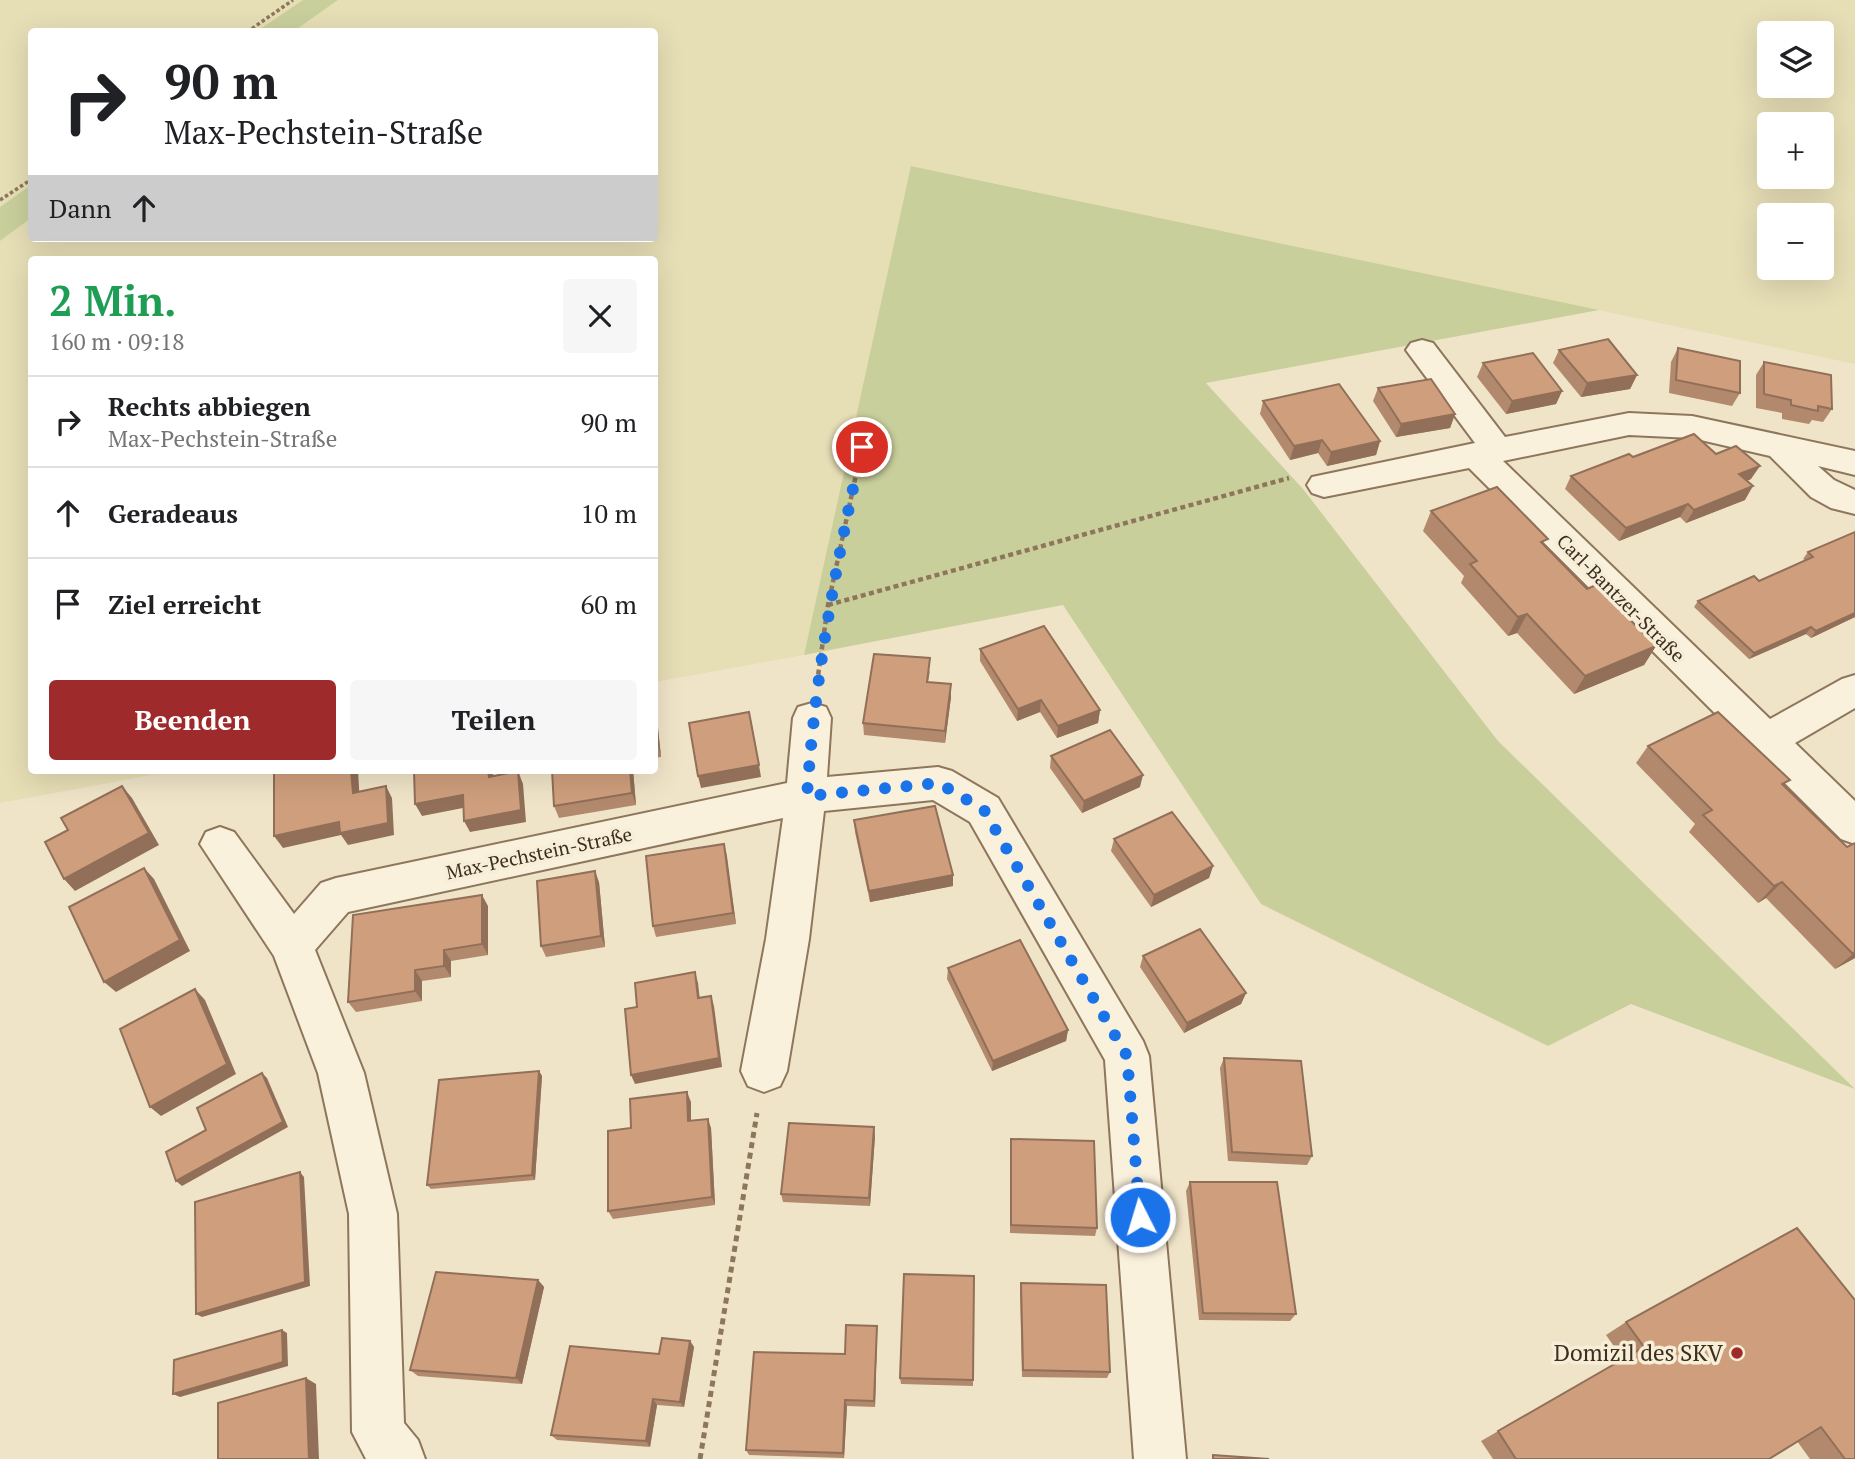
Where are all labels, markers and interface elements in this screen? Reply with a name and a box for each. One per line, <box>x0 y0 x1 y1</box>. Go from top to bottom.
map controls <box>1757 21 1834 280</box>
button: layers <box>1757 21 1834 98</box>
text: 90 m <box>164 48 278 113</box>
icon: right <box>49 56 140 147</box>
text: Max-Pechstein-Straße <box>164 111 483 153</box>
button: + <box>1757 112 1834 189</box>
icon: ahead <box>125 189 163 227</box>
text: Dann <box>49 191 111 225</box>
button: − <box>1757 203 1834 280</box>
text: 2 Min. <box>49 272 177 328</box>
button: close <box>563 279 637 353</box>
text: 160 m · 09:18 <box>49 326 184 357</box>
text: Rechts abbiegen <box>108 389 311 423</box>
icon: right <box>49 403 87 441</box>
text: 90 m <box>581 405 637 439</box>
pin <box>832 417 892 477</box>
text: Max-Pechstein-Straße <box>108 423 337 454</box>
icon: arrive <box>843 428 881 466</box>
icon: ahead <box>49 494 87 532</box>
text: Geradeaus <box>108 496 238 530</box>
text: 10 m <box>581 496 637 530</box>
street label: Carl-Bantzer-Straße <box>1552 528 1691 667</box>
icon: arrive <box>49 585 87 623</box>
text: Ziel erreicht <box>108 587 261 621</box>
text: 60 m <box>581 587 637 621</box>
button: Beenden <box>49 680 336 760</box>
button: Teilen <box>350 680 637 760</box>
street label: Max-Pechstein-Straße <box>444 821 634 884</box>
position arrow <box>1103 1180 1177 1254</box>
place label: Domizil des SKV <box>1554 1337 1723 1368</box>
marker: Domizil des SKV <box>1729 1345 1745 1361</box>

